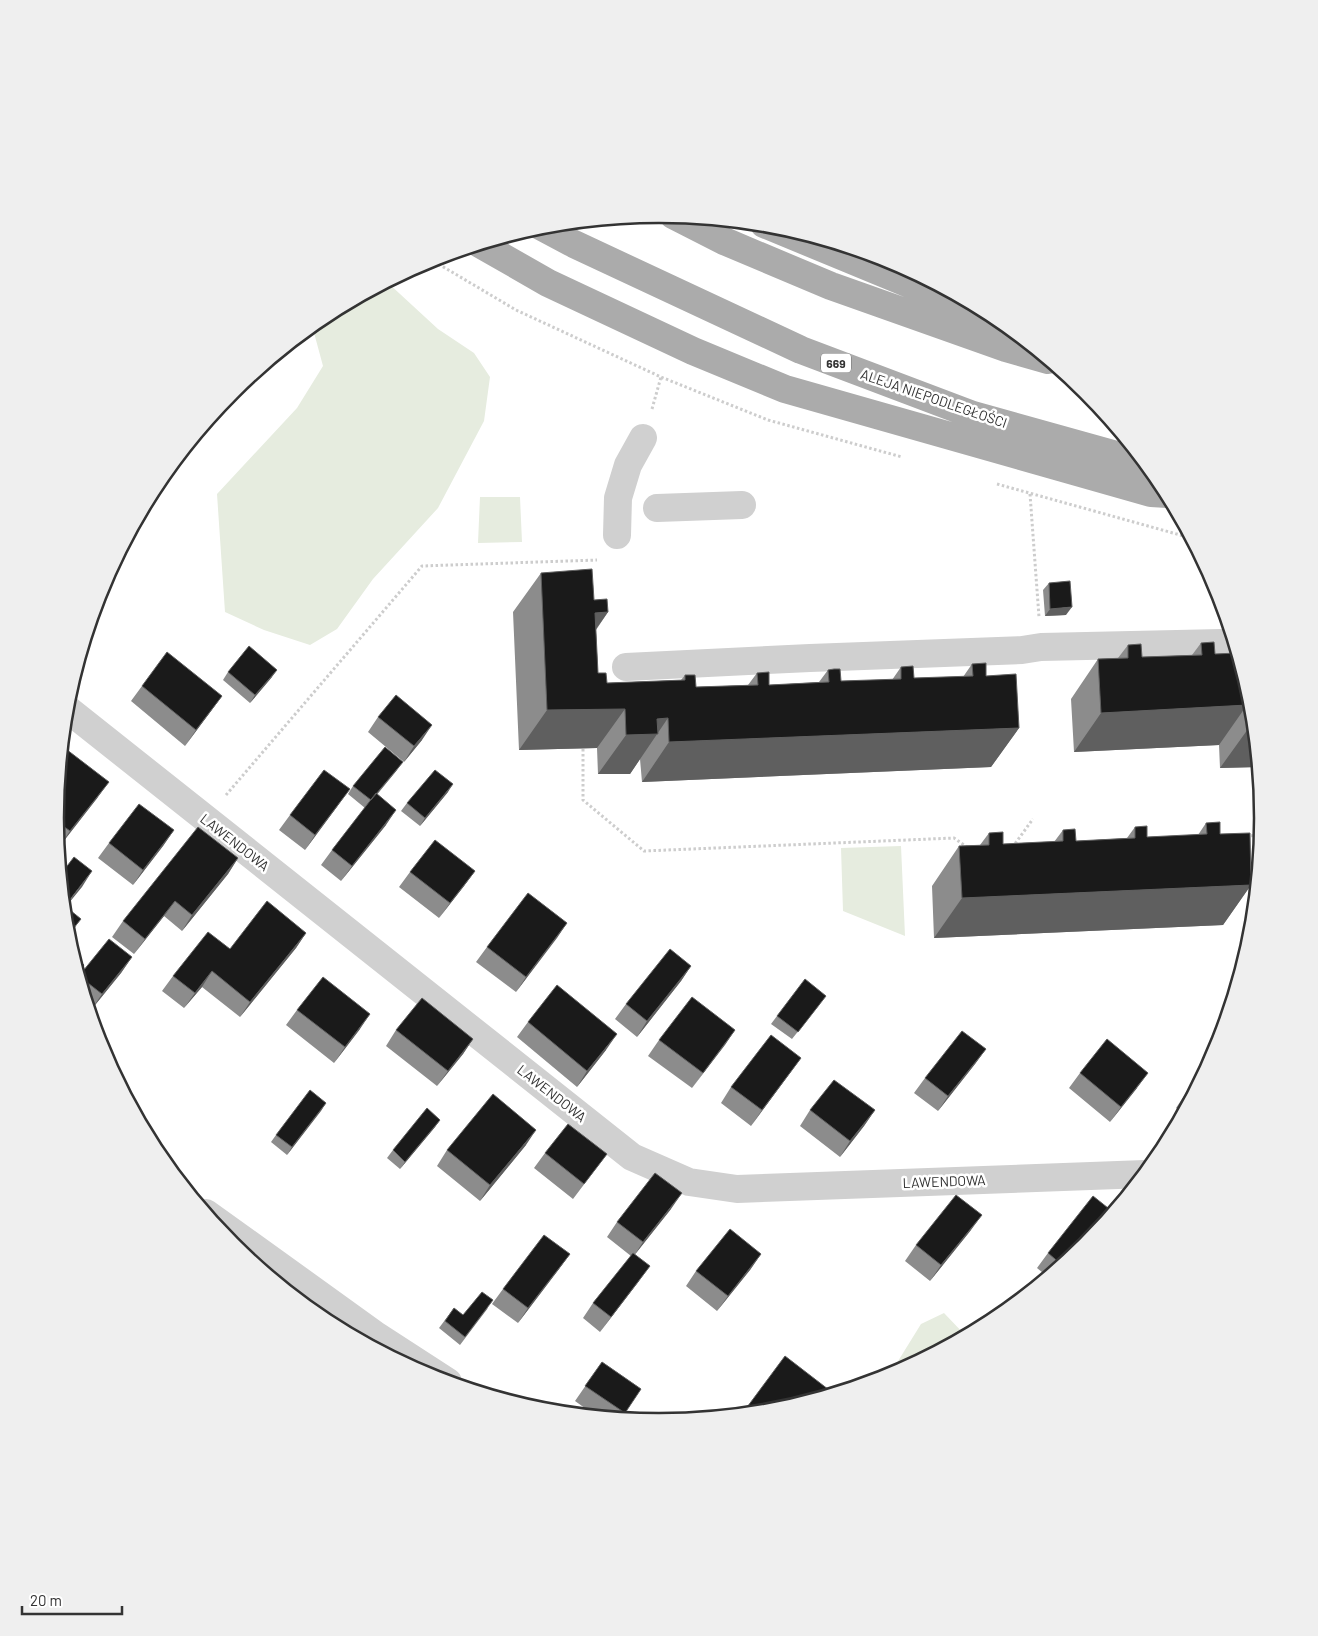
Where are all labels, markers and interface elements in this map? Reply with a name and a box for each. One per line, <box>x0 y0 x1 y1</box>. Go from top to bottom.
road number: 669 <box>821 353 851 372</box>
street label: ALEJA NIEPODLEGŁOŚCI <box>859 365 1009 431</box>
street label: LAWENDOWA <box>197 810 273 875</box>
street label: LAWENDOWA <box>514 1061 590 1126</box>
street label: LAWENDOWA <box>902 1171 986 1191</box>
scale bar <box>22 1584 122 1616</box>
text: 20 m <box>30 1591 62 1609</box>

